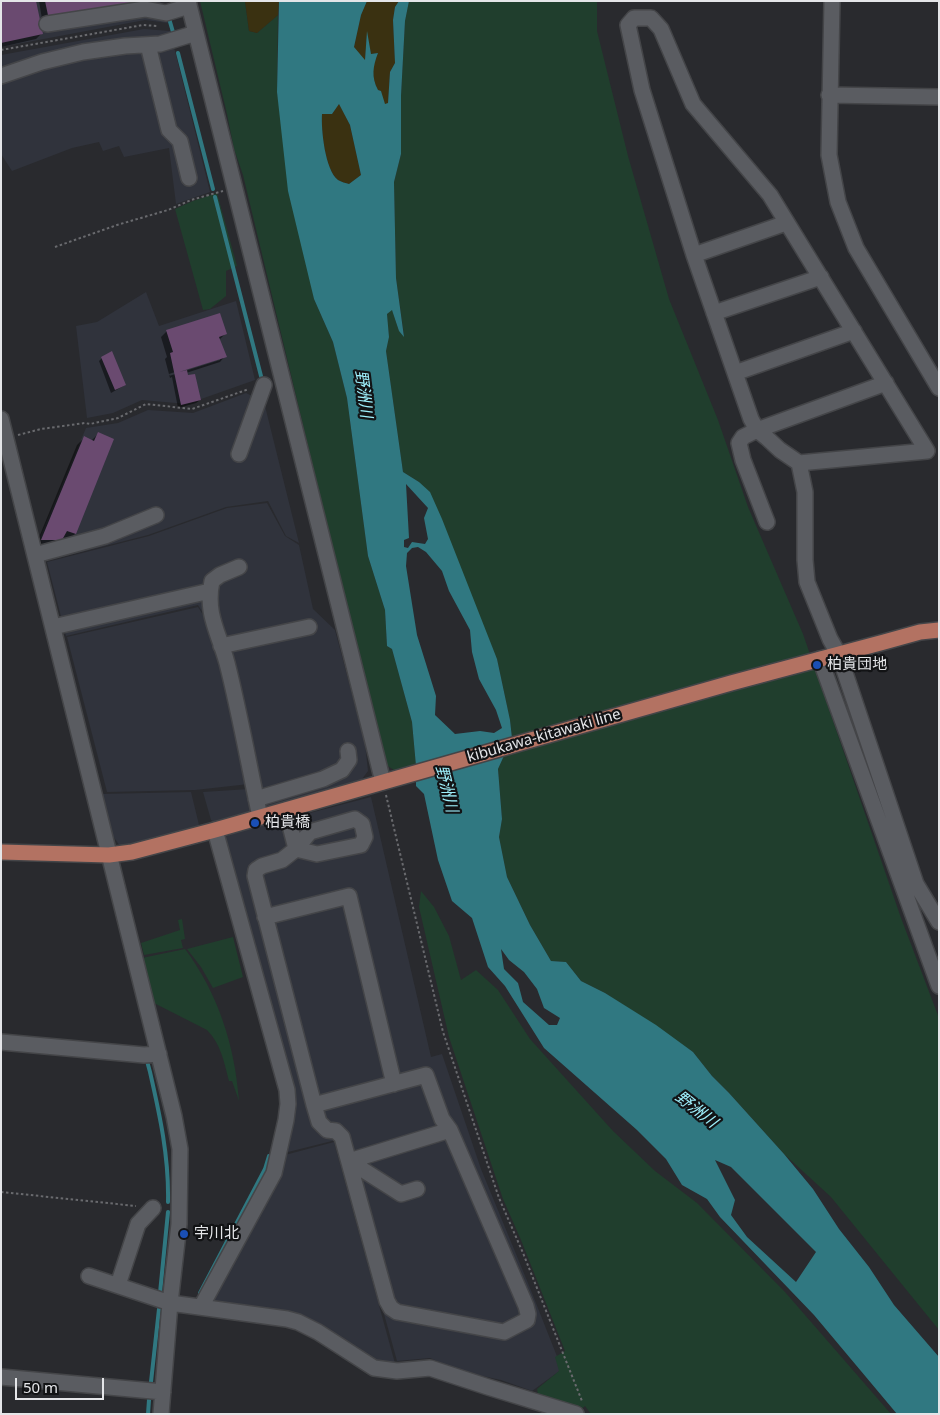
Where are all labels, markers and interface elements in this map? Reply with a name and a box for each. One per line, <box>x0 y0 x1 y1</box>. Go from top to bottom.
water label: 野洲川 <box>351 369 375 419</box>
place label: 柏貴団地 <box>827 656 887 674</box>
marker: 柏貴団地 <box>811 659 823 671</box>
street label: kibukawa-kitawaki line <box>465 705 623 767</box>
water label: 野洲川 <box>431 763 461 815</box>
place label: 柏貴橋 <box>265 814 310 832</box>
marker: 柏貴橋 <box>249 817 261 829</box>
water label: 野洲川 <box>671 1088 721 1132</box>
place label: 宇川北 <box>194 1225 239 1243</box>
marker: 宇川北 <box>178 1228 190 1240</box>
scale bar <box>18 1368 106 1400</box>
text: 50 m <box>23 1377 58 1397</box>

